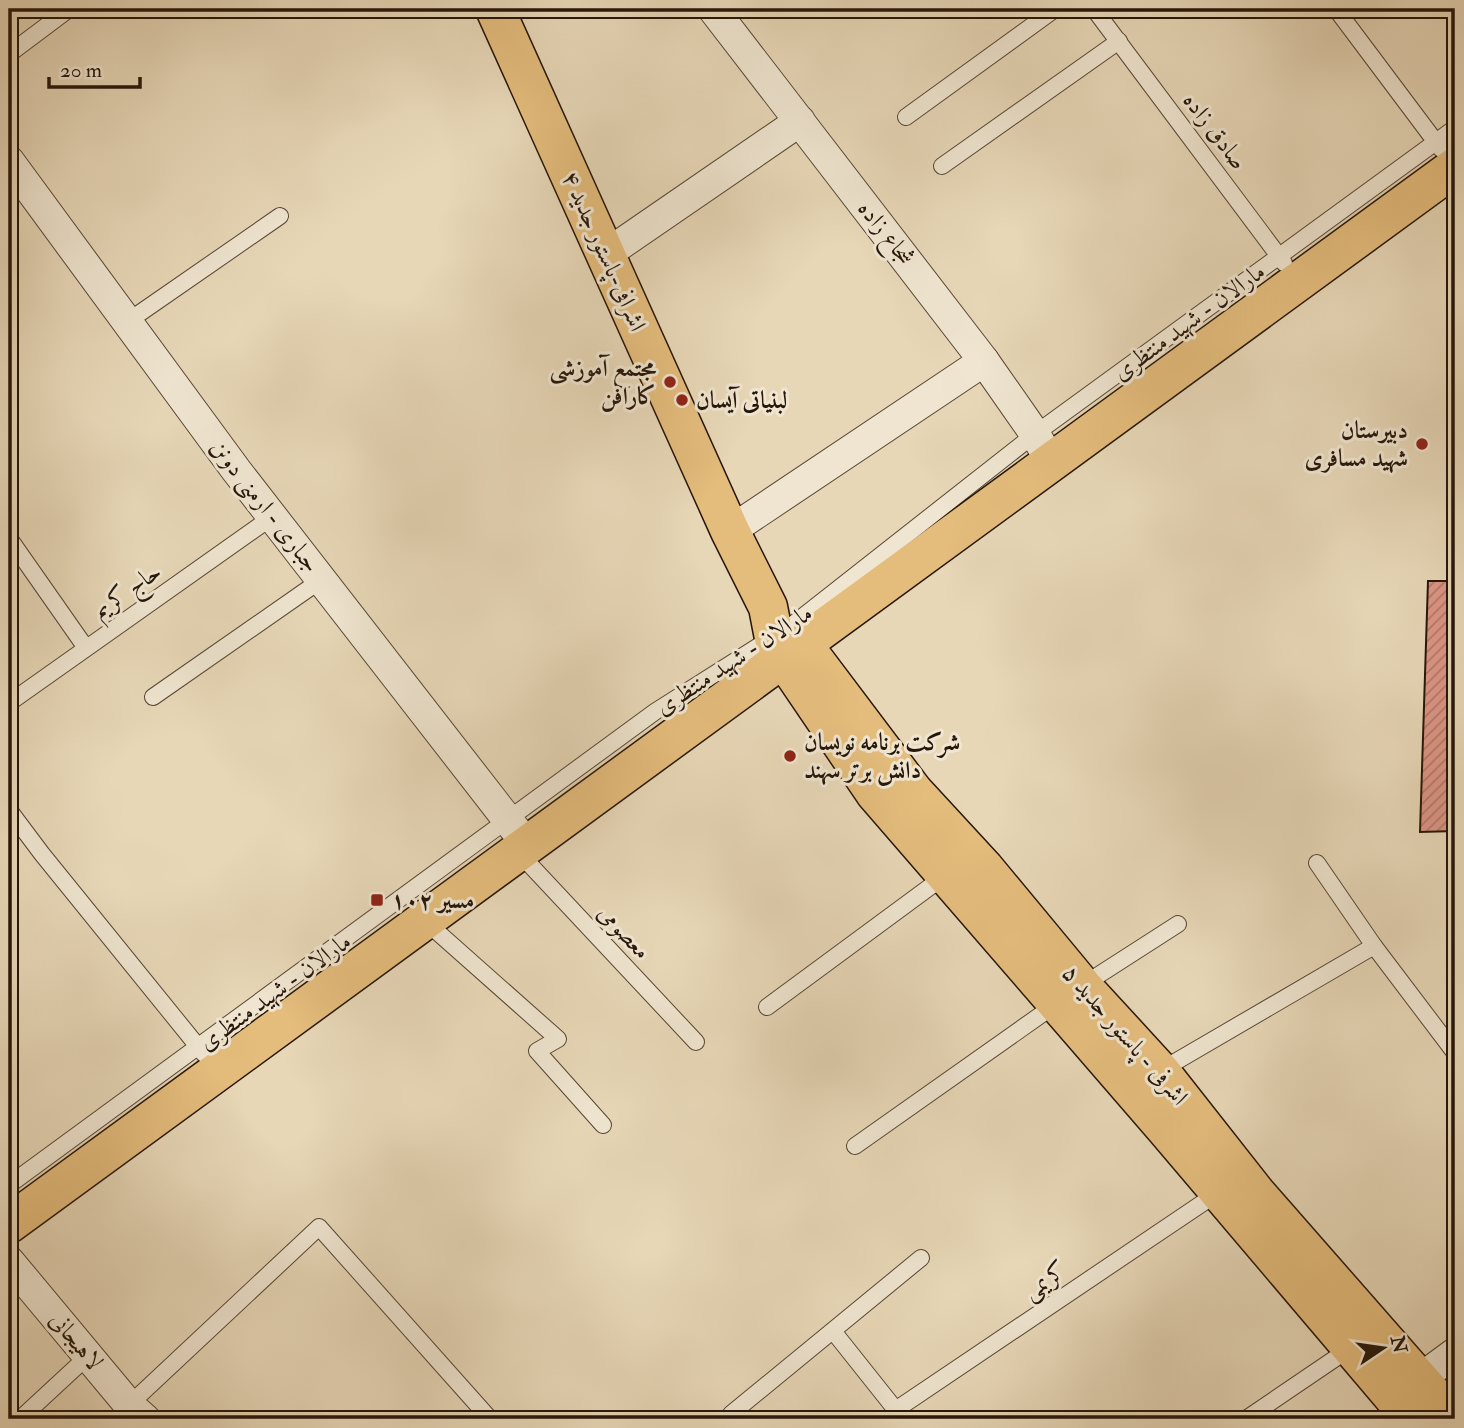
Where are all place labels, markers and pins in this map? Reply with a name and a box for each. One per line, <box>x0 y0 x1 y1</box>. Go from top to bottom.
place label: مجتمع آموزشی کارافن <box>549 353 656 412</box>
marker: مجتمع آموزشی کارافن <box>662 374 678 390</box>
place label: لبنیاتی آیسان <box>696 385 787 416</box>
marker: لبنیاتی آیسان <box>674 392 690 408</box>
place label: دبیرستان شهید مسافری <box>1304 415 1408 474</box>
marker: دبیرستان شهید مسافری <box>1414 436 1430 452</box>
place label: شرکت برنامه نویسان دانش برتر سهند <box>804 727 960 786</box>
marker: شرکت برنامه نویسان دانش برتر سهند <box>782 748 798 764</box>
place label: مسیر ۱۰۲ <box>391 885 474 916</box>
marker: مسیر ۱۰۲ <box>369 892 385 908</box>

